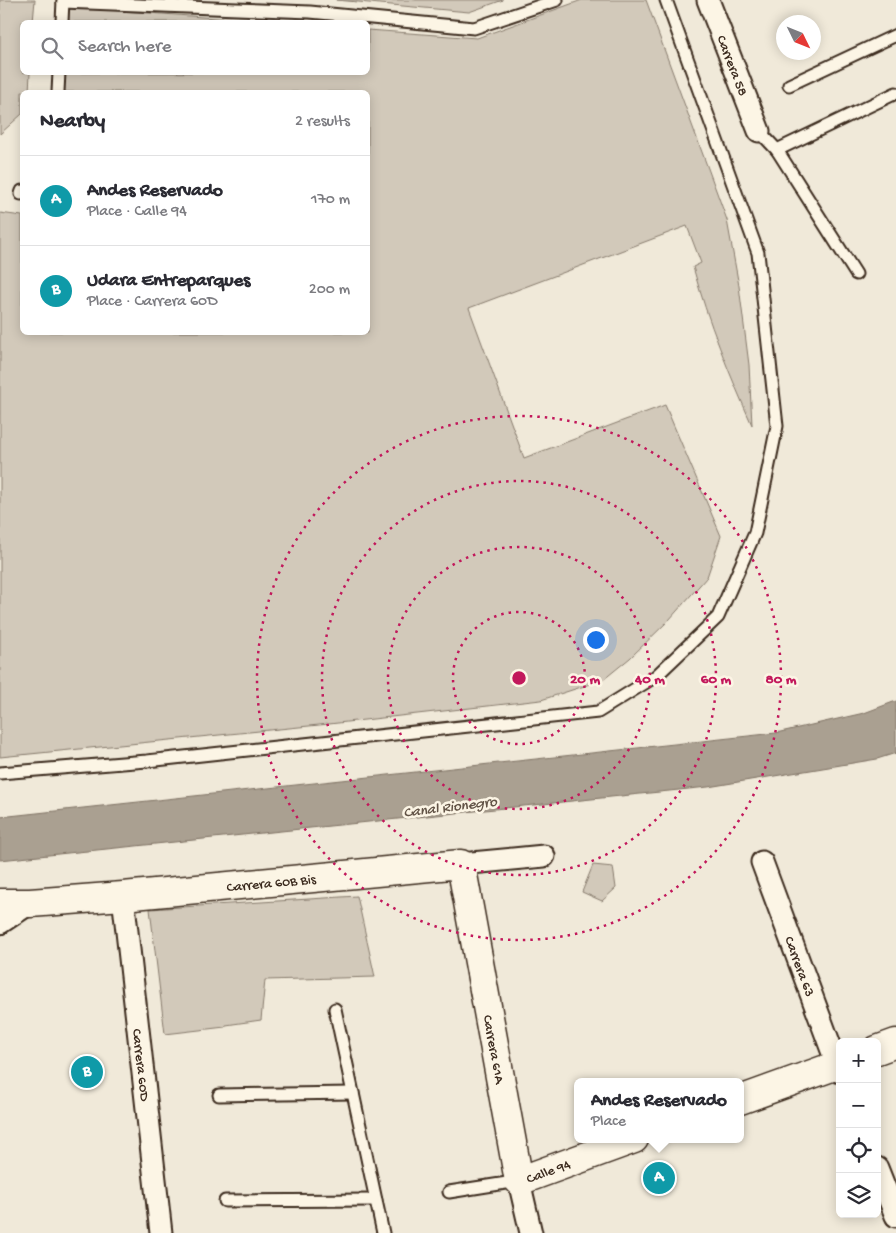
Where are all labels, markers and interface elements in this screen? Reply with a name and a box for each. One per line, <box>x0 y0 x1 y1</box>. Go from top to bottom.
north arrow <box>776 15 821 60</box>
search box <box>20 20 370 75</box>
street label: Carrera 58 <box>712 33 751 99</box>
icon: search <box>38 34 66 62</box>
text: Search here <box>78 36 172 59</box>
text: Nearby <box>40 110 105 135</box>
text: 2 results <box>295 113 350 132</box>
text: Andes Reservado <box>87 180 223 203</box>
text: A <box>51 191 61 210</box>
text: 170 m <box>311 191 350 210</box>
text: Place · Calle 94 <box>87 203 187 222</box>
text: Udara Entreparques <box>87 270 250 293</box>
text: B <box>52 281 60 300</box>
text: 200 m <box>309 281 350 300</box>
text: Place · Carrera 60D <box>87 293 218 312</box>
your location <box>583 627 609 653</box>
centre of rings <box>510 669 528 687</box>
text: 20 m <box>570 671 600 689</box>
text: 40 m <box>634 671 665 689</box>
text: 60 m <box>701 671 732 689</box>
text: 80 m <box>766 671 797 689</box>
water label: Canal Rionegro <box>402 793 499 823</box>
street label: Carrera 60B Bis <box>226 872 318 897</box>
street label: Carrera 63 <box>779 934 817 999</box>
street label: Carrera 61A <box>478 1014 507 1086</box>
street label: Carrera 60D <box>127 1028 152 1103</box>
map controls <box>836 1038 881 1218</box>
button: + <box>836 1038 881 1083</box>
pin: B <box>71 1053 103 1091</box>
popup <box>574 1078 744 1143</box>
button: − <box>836 1083 881 1128</box>
text: Andes Reservado <box>591 1090 727 1113</box>
text: Place <box>591 1113 626 1132</box>
button: locate <box>836 1128 881 1173</box>
street label: Calle 94 <box>525 1157 574 1189</box>
pin: A <box>643 1159 675 1197</box>
button: layers <box>836 1173 881 1218</box>

